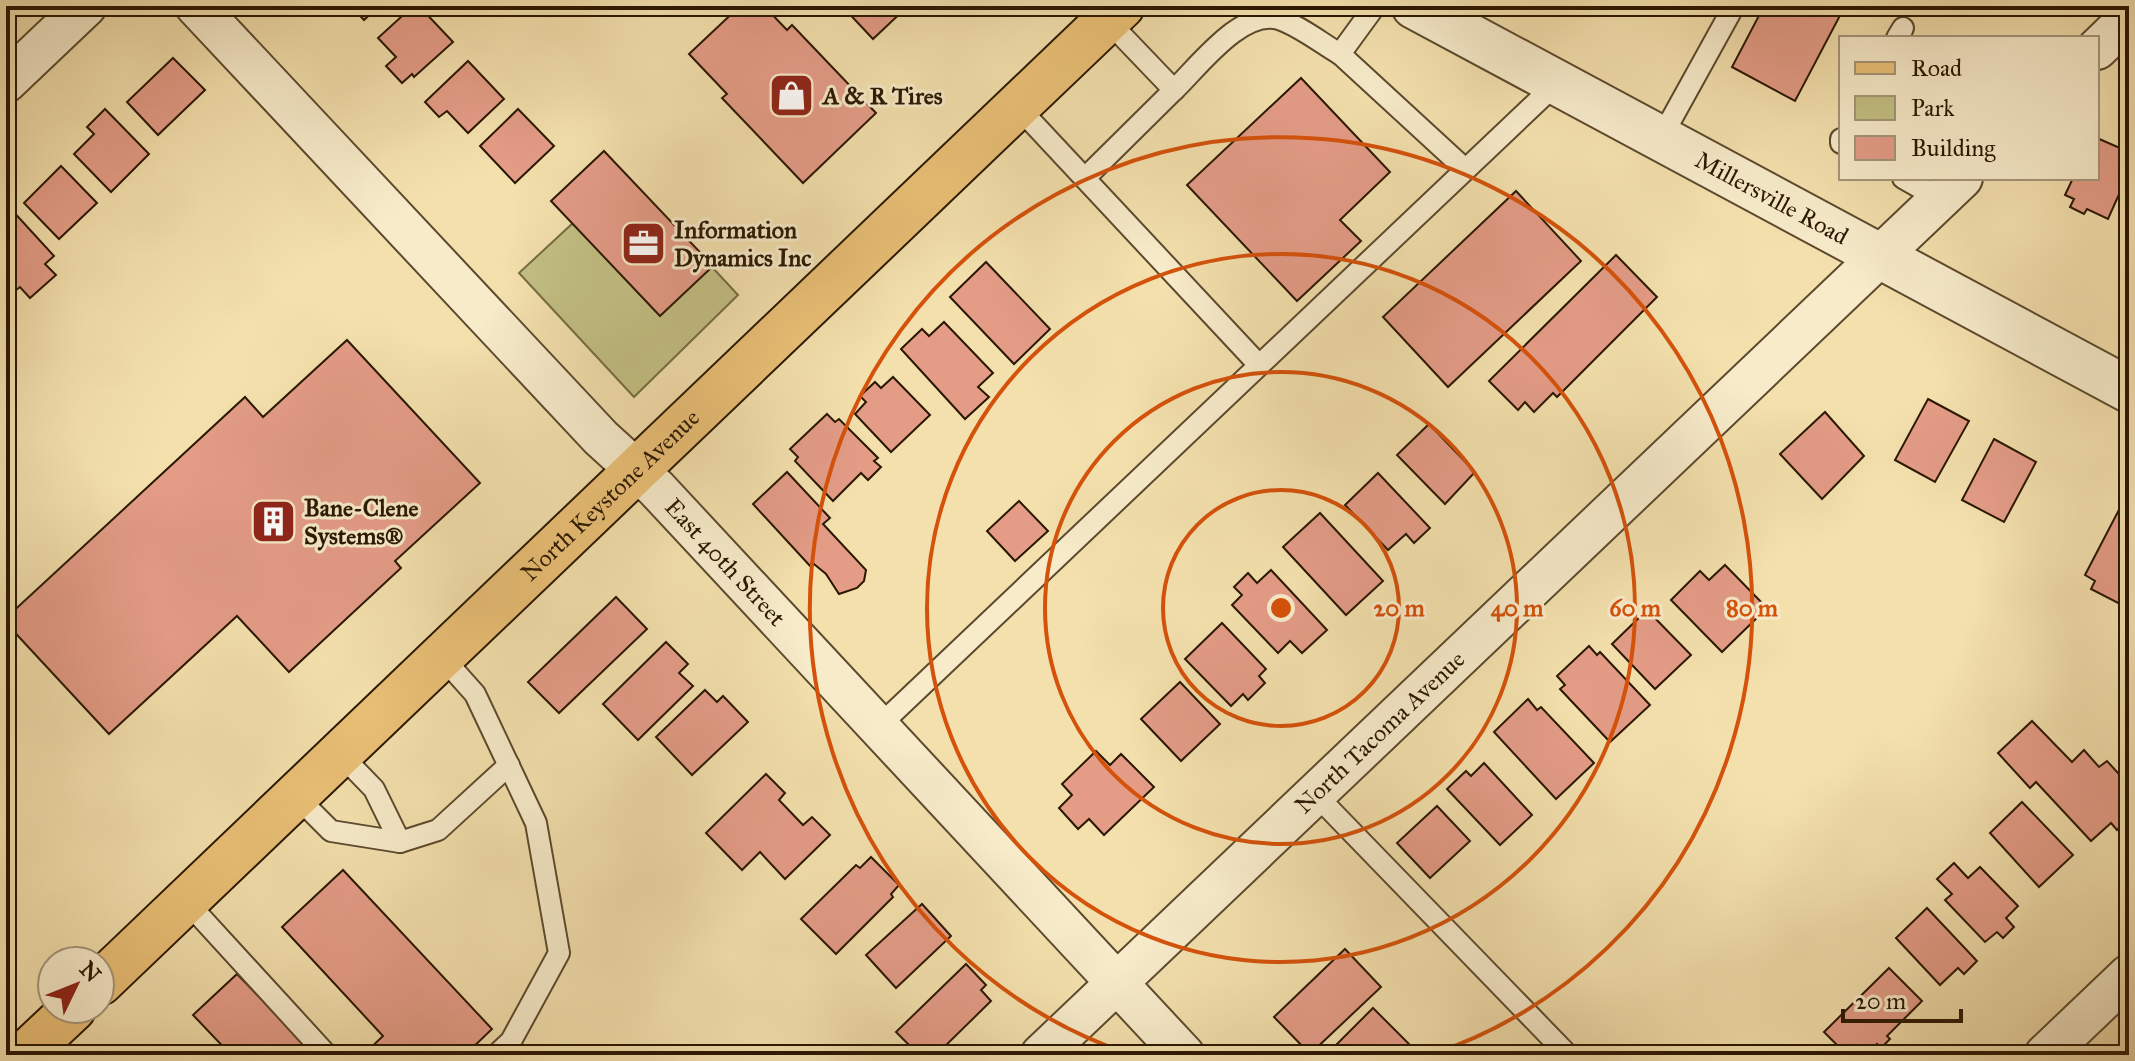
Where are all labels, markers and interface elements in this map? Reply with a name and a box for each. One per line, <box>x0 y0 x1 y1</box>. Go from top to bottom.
legend <box>1839 36 2099 180</box>
text: Road <box>1911 53 1962 83</box>
shop icon: A & R Tires <box>768 72 816 120</box>
place label: A & R Tires <box>821 81 943 111</box>
text: Park <box>1911 93 1955 123</box>
text: Building <box>1911 133 1996 163</box>
street label: Millersville Road <box>1690 145 1853 251</box>
place label: Information Dynamics Inc <box>674 215 811 273</box>
office icon: Information Dynamics Inc <box>619 220 667 268</box>
street label: North Keystone Avenue <box>515 403 706 587</box>
street label: East 40th Street <box>658 492 792 633</box>
place label: Bane-Clene Systems® <box>304 493 419 551</box>
building icon: Bane-Clene Systems® <box>249 498 297 546</box>
text: 20 m <box>1373 593 1425 623</box>
text: 40 m <box>1491 593 1544 623</box>
text: 60 m <box>1609 593 1662 623</box>
text: 80 m <box>1726 593 1779 623</box>
centre of rings <box>1267 594 1295 622</box>
street label: North Tacoma Avenue <box>1289 644 1471 820</box>
north arrow <box>36 945 116 1025</box>
text: N <box>74 956 107 988</box>
scale bar <box>1843 973 1961 1023</box>
text: 20 m <box>1855 986 1906 1016</box>

